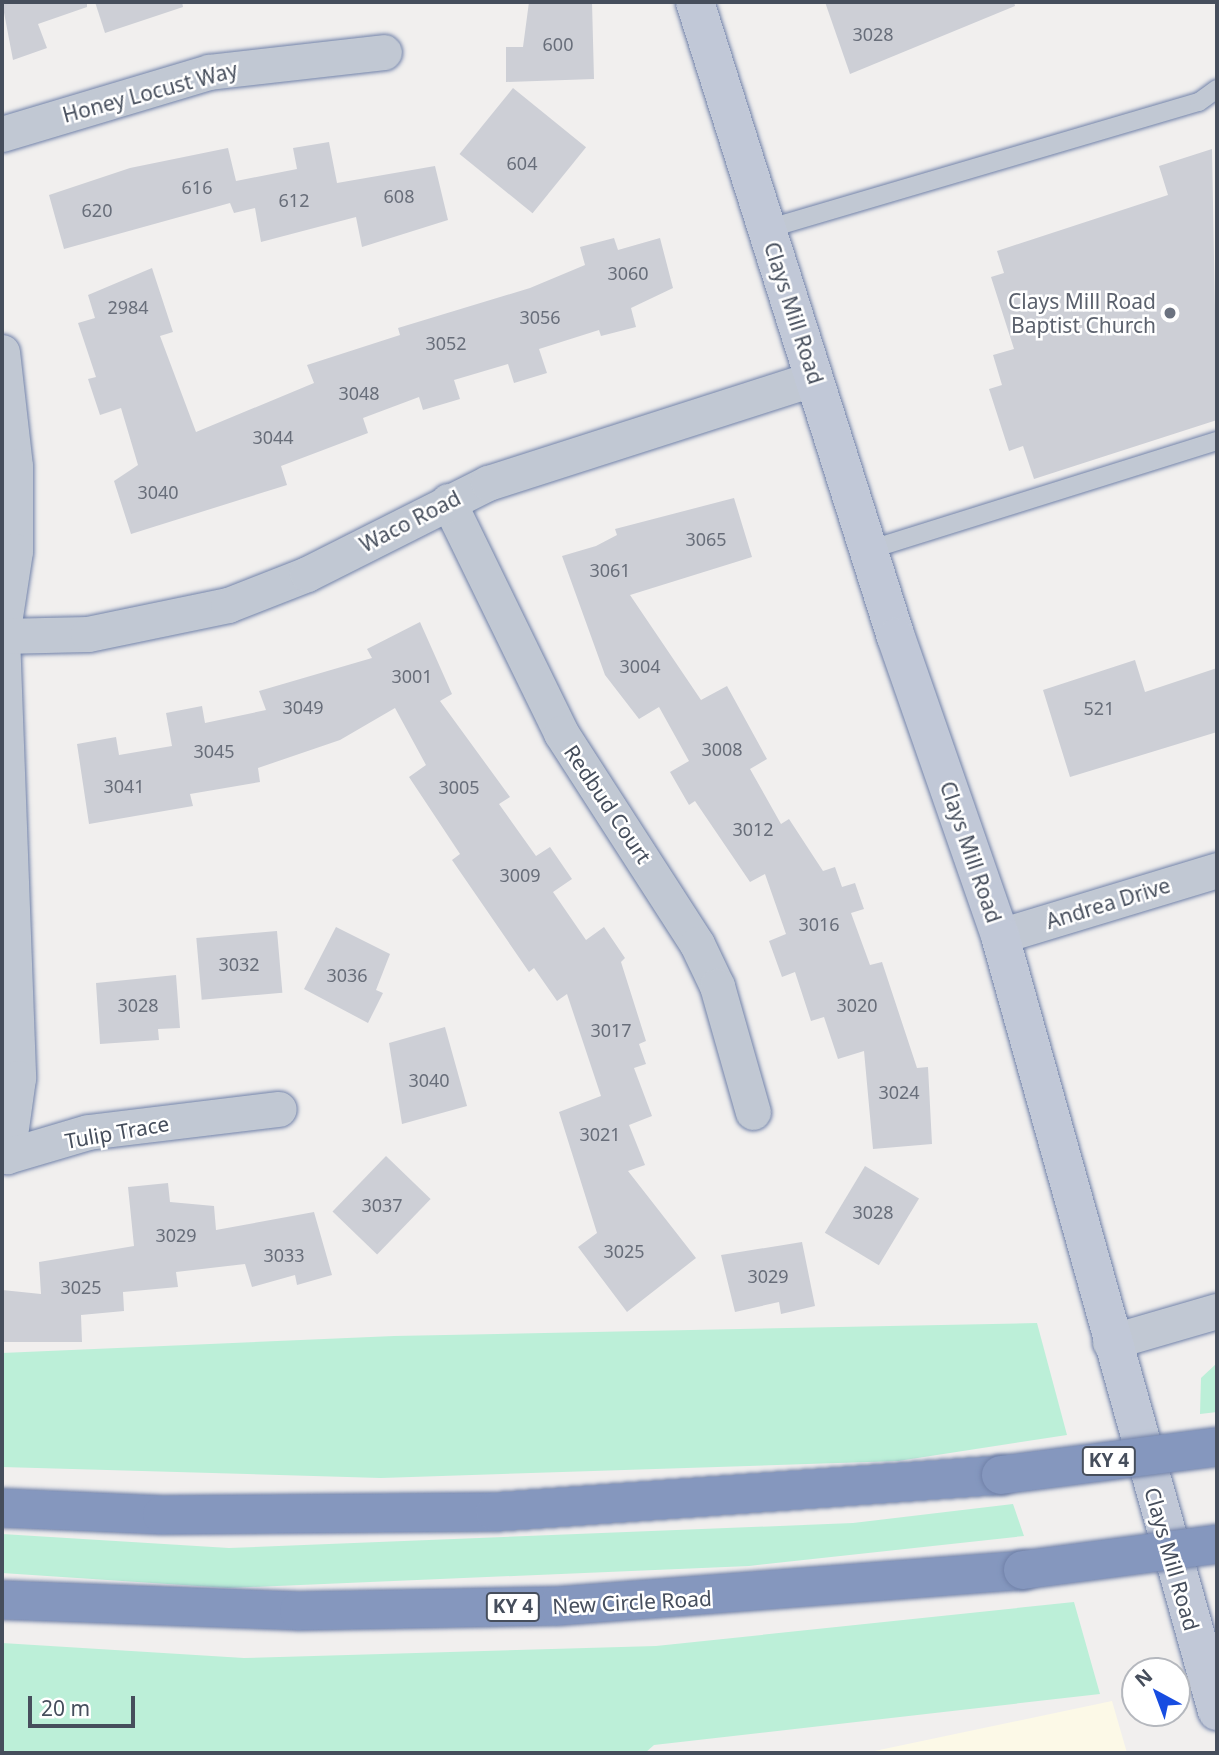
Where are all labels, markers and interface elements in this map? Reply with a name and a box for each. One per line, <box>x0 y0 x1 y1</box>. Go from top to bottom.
house number: 3028 <box>852 23 894 45</box>
house number: 600 <box>543 33 573 55</box>
street label: Honey Locust Way <box>60 56 240 128</box>
house number: 604 <box>507 152 537 174</box>
house number: 616 <box>182 176 212 198</box>
house number: 608 <box>384 185 414 207</box>
house number: 612 <box>279 189 309 211</box>
house number: 620 <box>82 199 112 221</box>
street label: Clays Mill Road <box>759 239 829 387</box>
house number: 3060 <box>607 262 649 284</box>
place label: Clays Mill Road Baptist Church <box>1008 288 1156 338</box>
house number: 2984 <box>107 296 149 318</box>
marker: Clays Mill Road Baptist Church <box>1162 305 1178 321</box>
house number: 3056 <box>519 306 561 328</box>
house number: 3052 <box>425 332 467 354</box>
house number: 3048 <box>338 382 380 404</box>
house number: 3044 <box>252 426 294 448</box>
house number: 3040 <box>137 481 179 503</box>
street label: Waco Road <box>355 485 465 557</box>
house number: 3065 <box>685 528 727 550</box>
house number: 3061 <box>589 559 631 581</box>
house number: 3004 <box>619 655 661 677</box>
house number: 3001 <box>391 665 433 687</box>
house number: 3049 <box>282 696 324 718</box>
house number: 521 <box>1084 697 1114 719</box>
house number: 3008 <box>701 738 743 760</box>
house number: 3045 <box>193 740 235 762</box>
street label: Redbud Court <box>559 740 657 868</box>
house number: 3041 <box>103 775 145 797</box>
house number: 3005 <box>438 776 480 798</box>
street label: Clays Mill Road <box>935 778 1007 926</box>
house number: 3012 <box>732 818 774 840</box>
house number: 3009 <box>499 864 541 886</box>
street label: Andrea Drive <box>1043 872 1173 934</box>
house number: 3016 <box>798 913 840 935</box>
house number: 3032 <box>218 953 260 975</box>
house number: 3036 <box>326 964 368 986</box>
house number: 3028 <box>117 994 159 1016</box>
house number: 3020 <box>836 994 878 1016</box>
house number: 3017 <box>590 1019 632 1041</box>
house number: 3040 <box>408 1069 450 1091</box>
house number: 3024 <box>878 1081 920 1103</box>
street label: Tulip Trace <box>63 1110 171 1154</box>
house number: 3021 <box>579 1123 621 1145</box>
house number: 3037 <box>361 1194 403 1216</box>
house number: 3028 <box>852 1201 894 1223</box>
house number: 3029 <box>155 1224 197 1246</box>
house number: 3025 <box>603 1240 645 1262</box>
house number: 3033 <box>263 1244 305 1266</box>
house number: 3029 <box>747 1265 789 1287</box>
house number: 3025 <box>60 1276 102 1298</box>
road number: KY 4 <box>1081 1446 1137 1476</box>
street label: Clays Mill Road <box>1140 1484 1204 1634</box>
street label: New Circle Road <box>552 1585 712 1619</box>
road number: KY 4 <box>485 1592 541 1623</box>
north arrow <box>1121 1657 1191 1727</box>
text: N <box>1129 1663 1158 1693</box>
scale bar <box>32 1682 138 1726</box>
text: 20 m <box>41 1694 90 1722</box>

